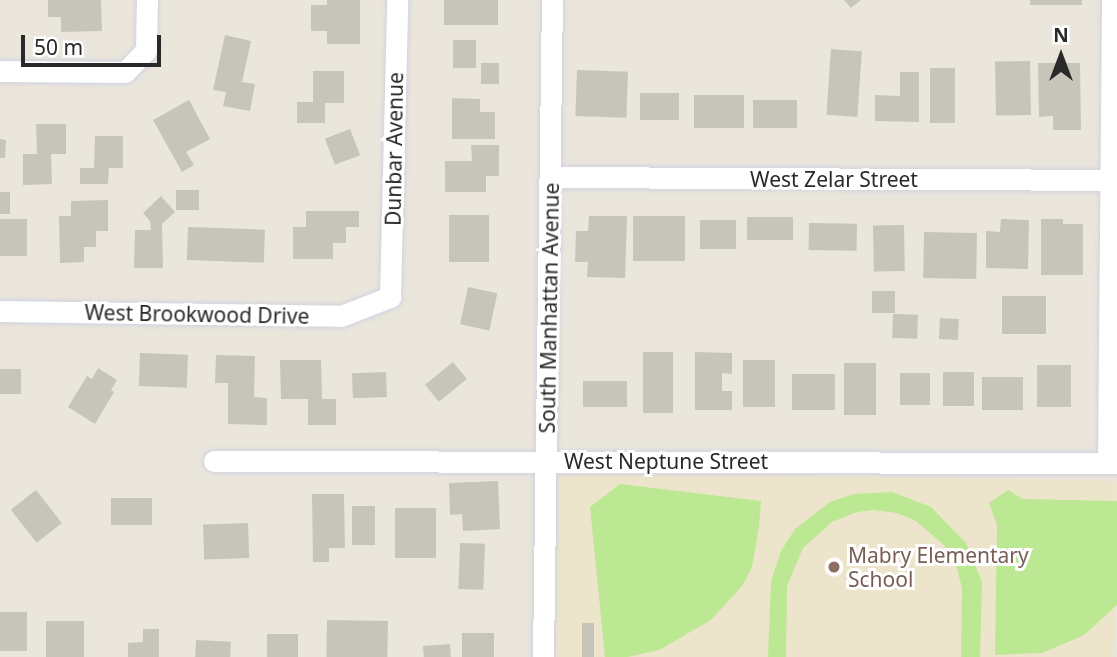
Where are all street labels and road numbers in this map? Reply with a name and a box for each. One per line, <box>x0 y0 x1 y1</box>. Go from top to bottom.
street label: Dunbar Avenue <box>380 72 408 226</box>
street label: West Zelar Street <box>750 166 918 192</box>
street label: South Manhattan Avenue <box>534 182 564 434</box>
street label: West Brookwood Drive <box>84 299 310 329</box>
street label: West Neptune Street <box>564 448 768 474</box>

